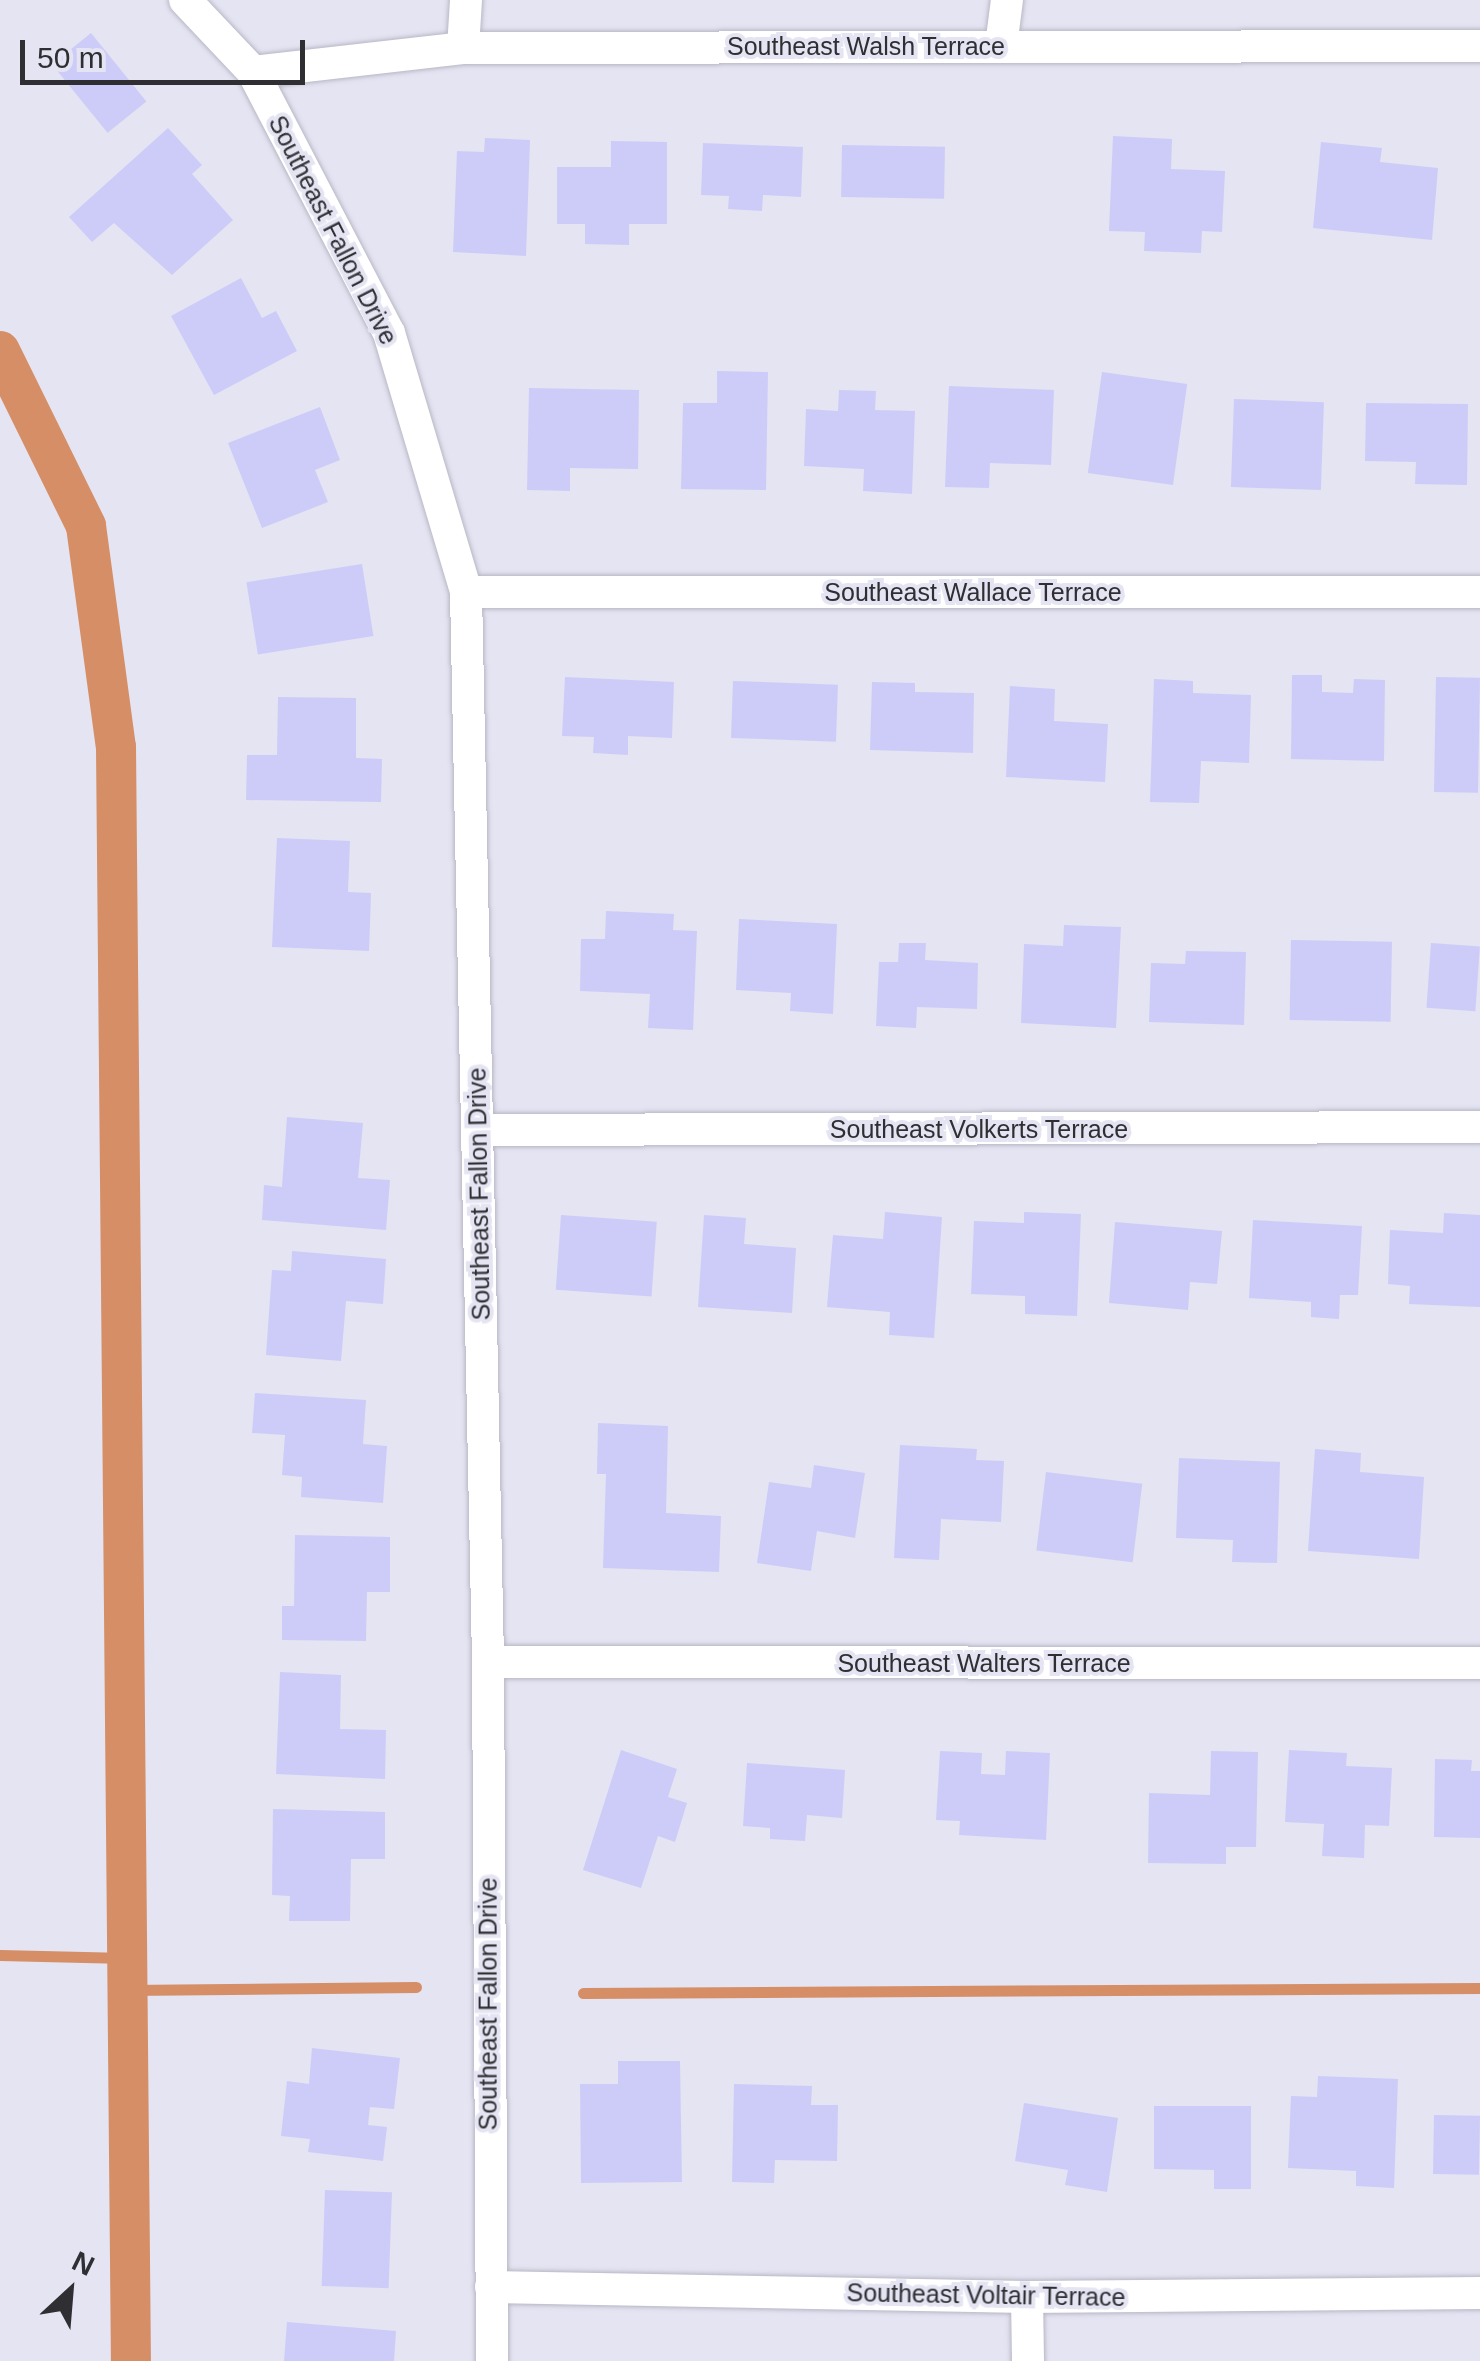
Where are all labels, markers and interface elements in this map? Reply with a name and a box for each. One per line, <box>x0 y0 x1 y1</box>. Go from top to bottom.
scale bar <box>25 20 310 82</box>
street label: Southeast Walsh Terrace <box>727 31 1005 61</box>
text: 50 m <box>37 41 104 74</box>
street label: Southeast Fallon Drive <box>262 111 404 349</box>
street label: Southeast Wallace Terrace <box>824 577 1122 607</box>
street label: Southeast Fallon Drive <box>462 1067 496 1321</box>
street label: Southeast Volkerts Terrace <box>830 1114 1128 1144</box>
street label: Southeast Walters Terrace <box>837 1648 1131 1678</box>
street label: Southeast Fallon Drive <box>473 1878 503 2130</box>
north arrow <box>20 2241 120 2341</box>
text: N <box>67 2245 99 2282</box>
street label: Southeast Voltair Terrace <box>846 2278 1126 2312</box>

